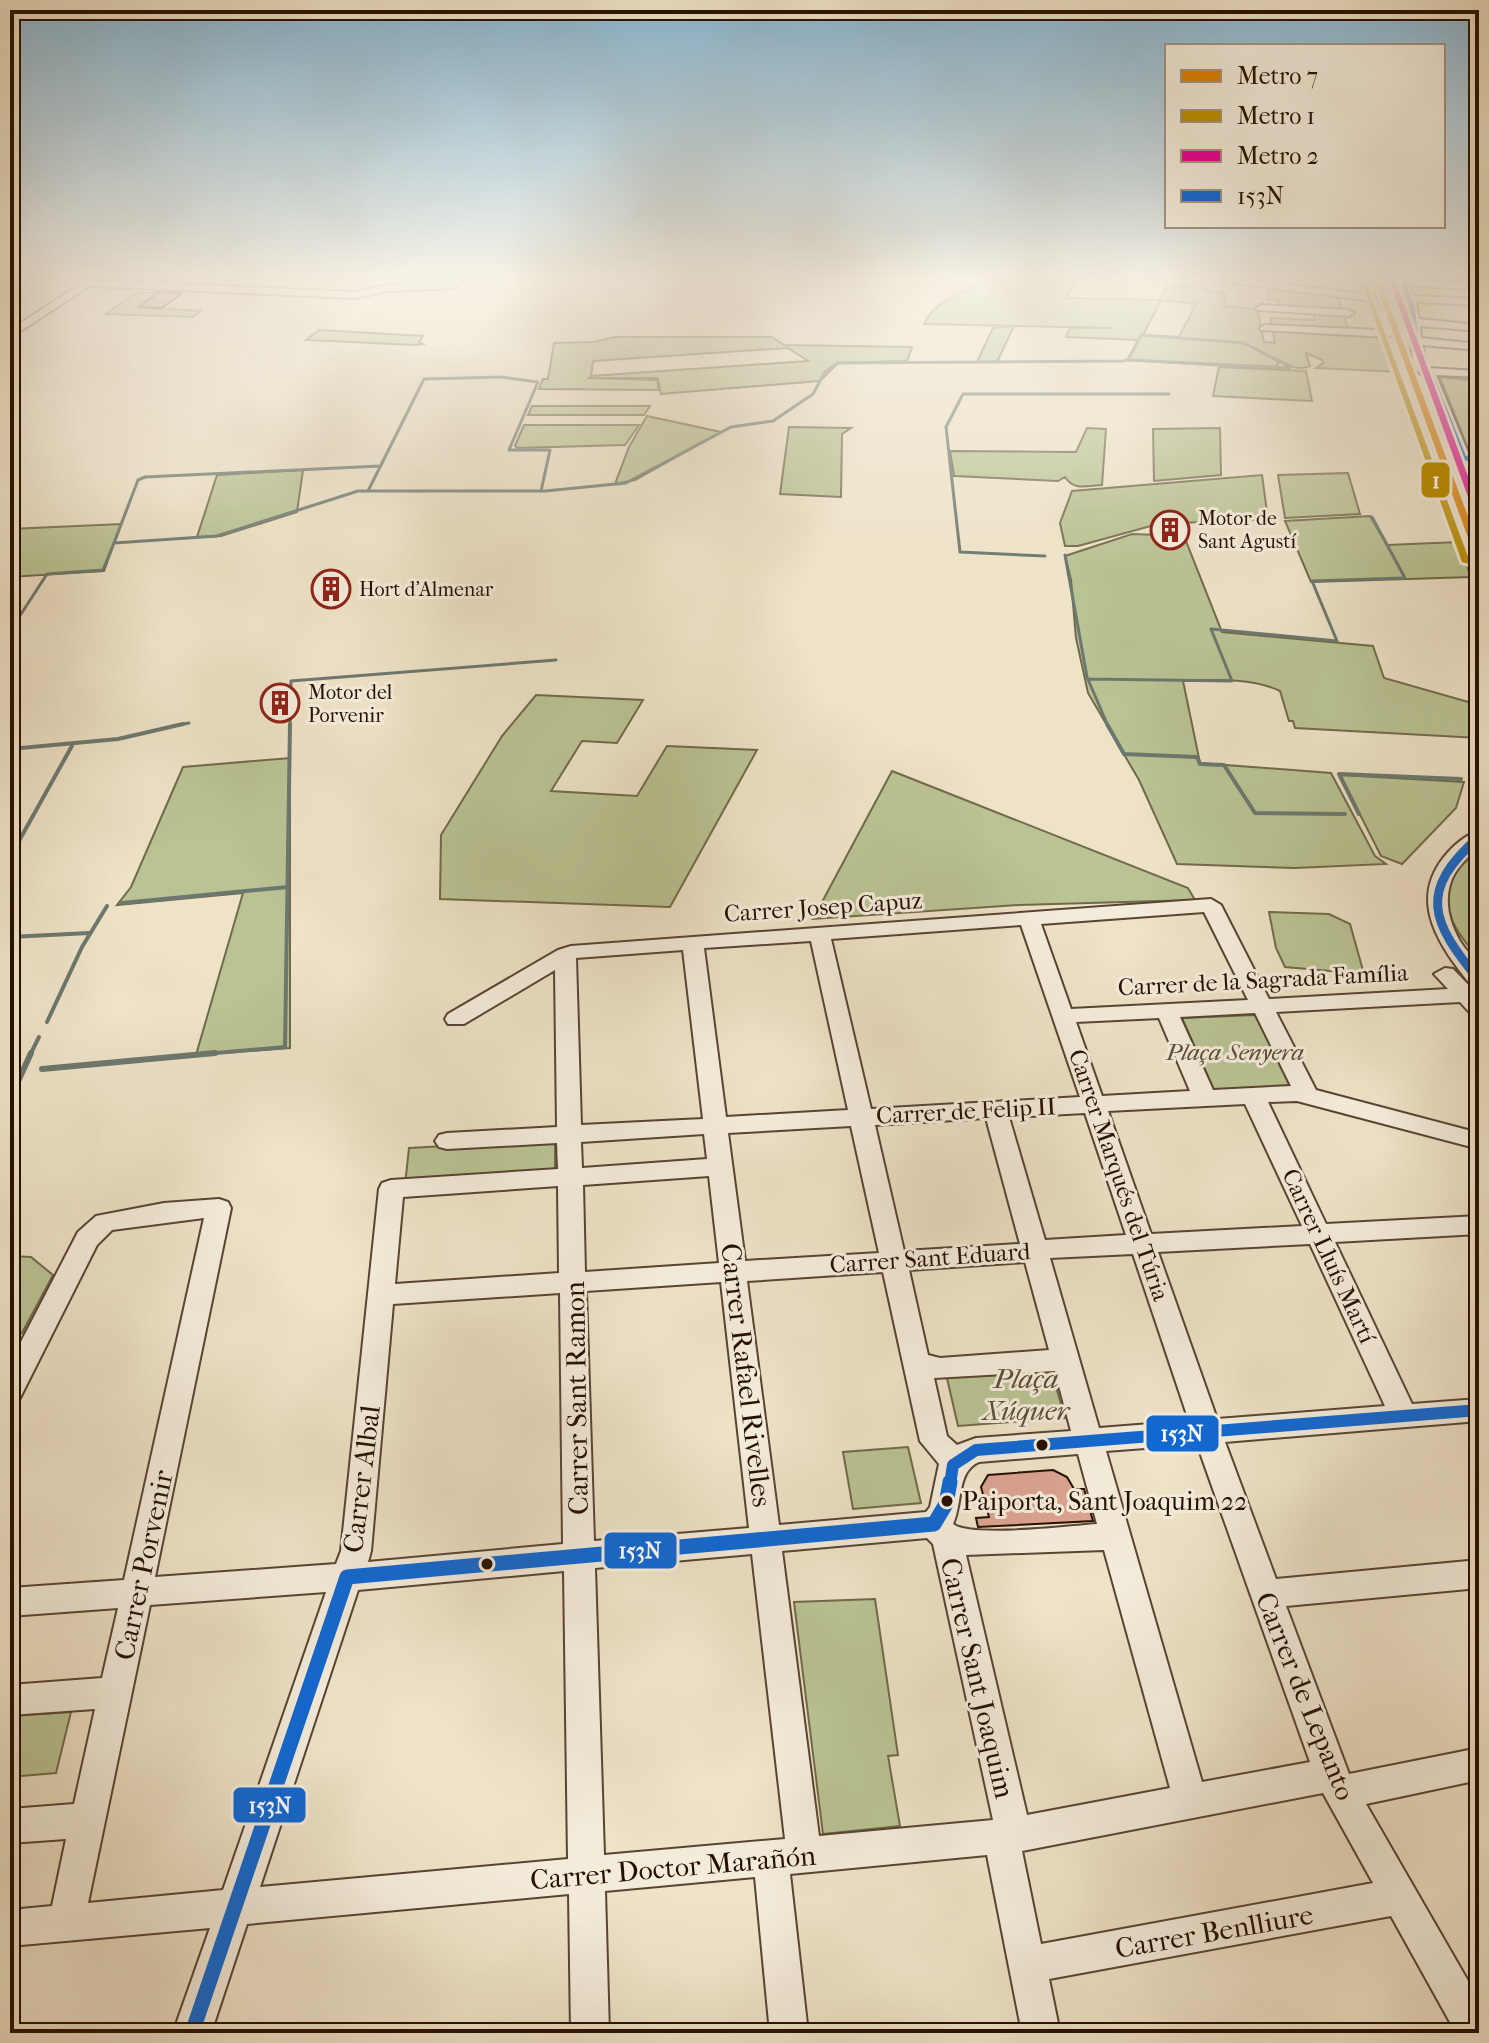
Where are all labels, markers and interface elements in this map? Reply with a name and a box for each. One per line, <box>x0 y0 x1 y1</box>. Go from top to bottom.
legend <box>1165 44 1445 228</box>
text: Metro 7 <box>1237 62 1318 90</box>
text: Metro 1 <box>1237 102 1315 130</box>
text: Metro 2 <box>1237 142 1319 170</box>
text: 153N <box>1237 182 1284 210</box>
line badge: 1 <box>1420 461 1451 499</box>
text: 1 <box>1432 468 1440 494</box>
place label: Motor de Sant Agustí <box>1198 507 1297 553</box>
building icon: Motor de Sant Agustí <box>1149 509 1191 551</box>
building icon: Hort d'Almenar <box>310 568 352 610</box>
place label: Hort d'Almenar <box>359 578 494 601</box>
place label: Motor del Porvenir <box>308 681 393 727</box>
building icon: Motor del Porvenir <box>259 682 301 724</box>
street label: Carrer Josep Capuz <box>723 886 923 928</box>
street label: Carrer de la Sagrada Família <box>1117 958 1410 1002</box>
park label: Plaça Senyera <box>1165 1038 1304 1066</box>
street label: Carrer Marqués del Túria <box>1063 1046 1175 1305</box>
street label: Carrer de Felip II <box>875 1092 1057 1130</box>
street label: Carrer Lluís Martí <box>1276 1164 1382 1349</box>
street label: Carrer Sant Eduard <box>829 1237 1032 1279</box>
street label: Carrer Rafael Rivelles <box>714 1241 779 1509</box>
street label: Carrer Sant Ramon <box>558 1281 595 1515</box>
park label: Plaça Xúquer <box>981 1362 1071 1427</box>
street label: Carrer Albal <box>336 1403 387 1555</box>
line badge: 153N <box>1145 1414 1220 1453</box>
text: 153N <box>1161 1421 1204 1447</box>
unlabelled marker <box>1034 1437 1050 1453</box>
street label: Carrer Porvenir <box>107 1467 180 1663</box>
place label: Paiporta, Sant Joaquim 22 <box>962 1486 1247 1517</box>
marker: Paiporta, Sant Joaquim 22 <box>939 1493 955 1509</box>
line badge: 153N <box>603 1531 678 1570</box>
text: 153N <box>619 1538 662 1564</box>
street label: Carrer Sant Joaquim <box>934 1555 1021 1802</box>
unlabelled marker <box>479 1556 495 1572</box>
street label: Carrer de Lepanto <box>1249 1587 1362 1805</box>
line badge: 153N <box>232 1786 307 1824</box>
text: 153N <box>249 1793 292 1819</box>
street label: Carrer Doctor Marañón <box>529 1839 817 1896</box>
street label: Carrer Benlliure <box>1112 1898 1316 1965</box>

